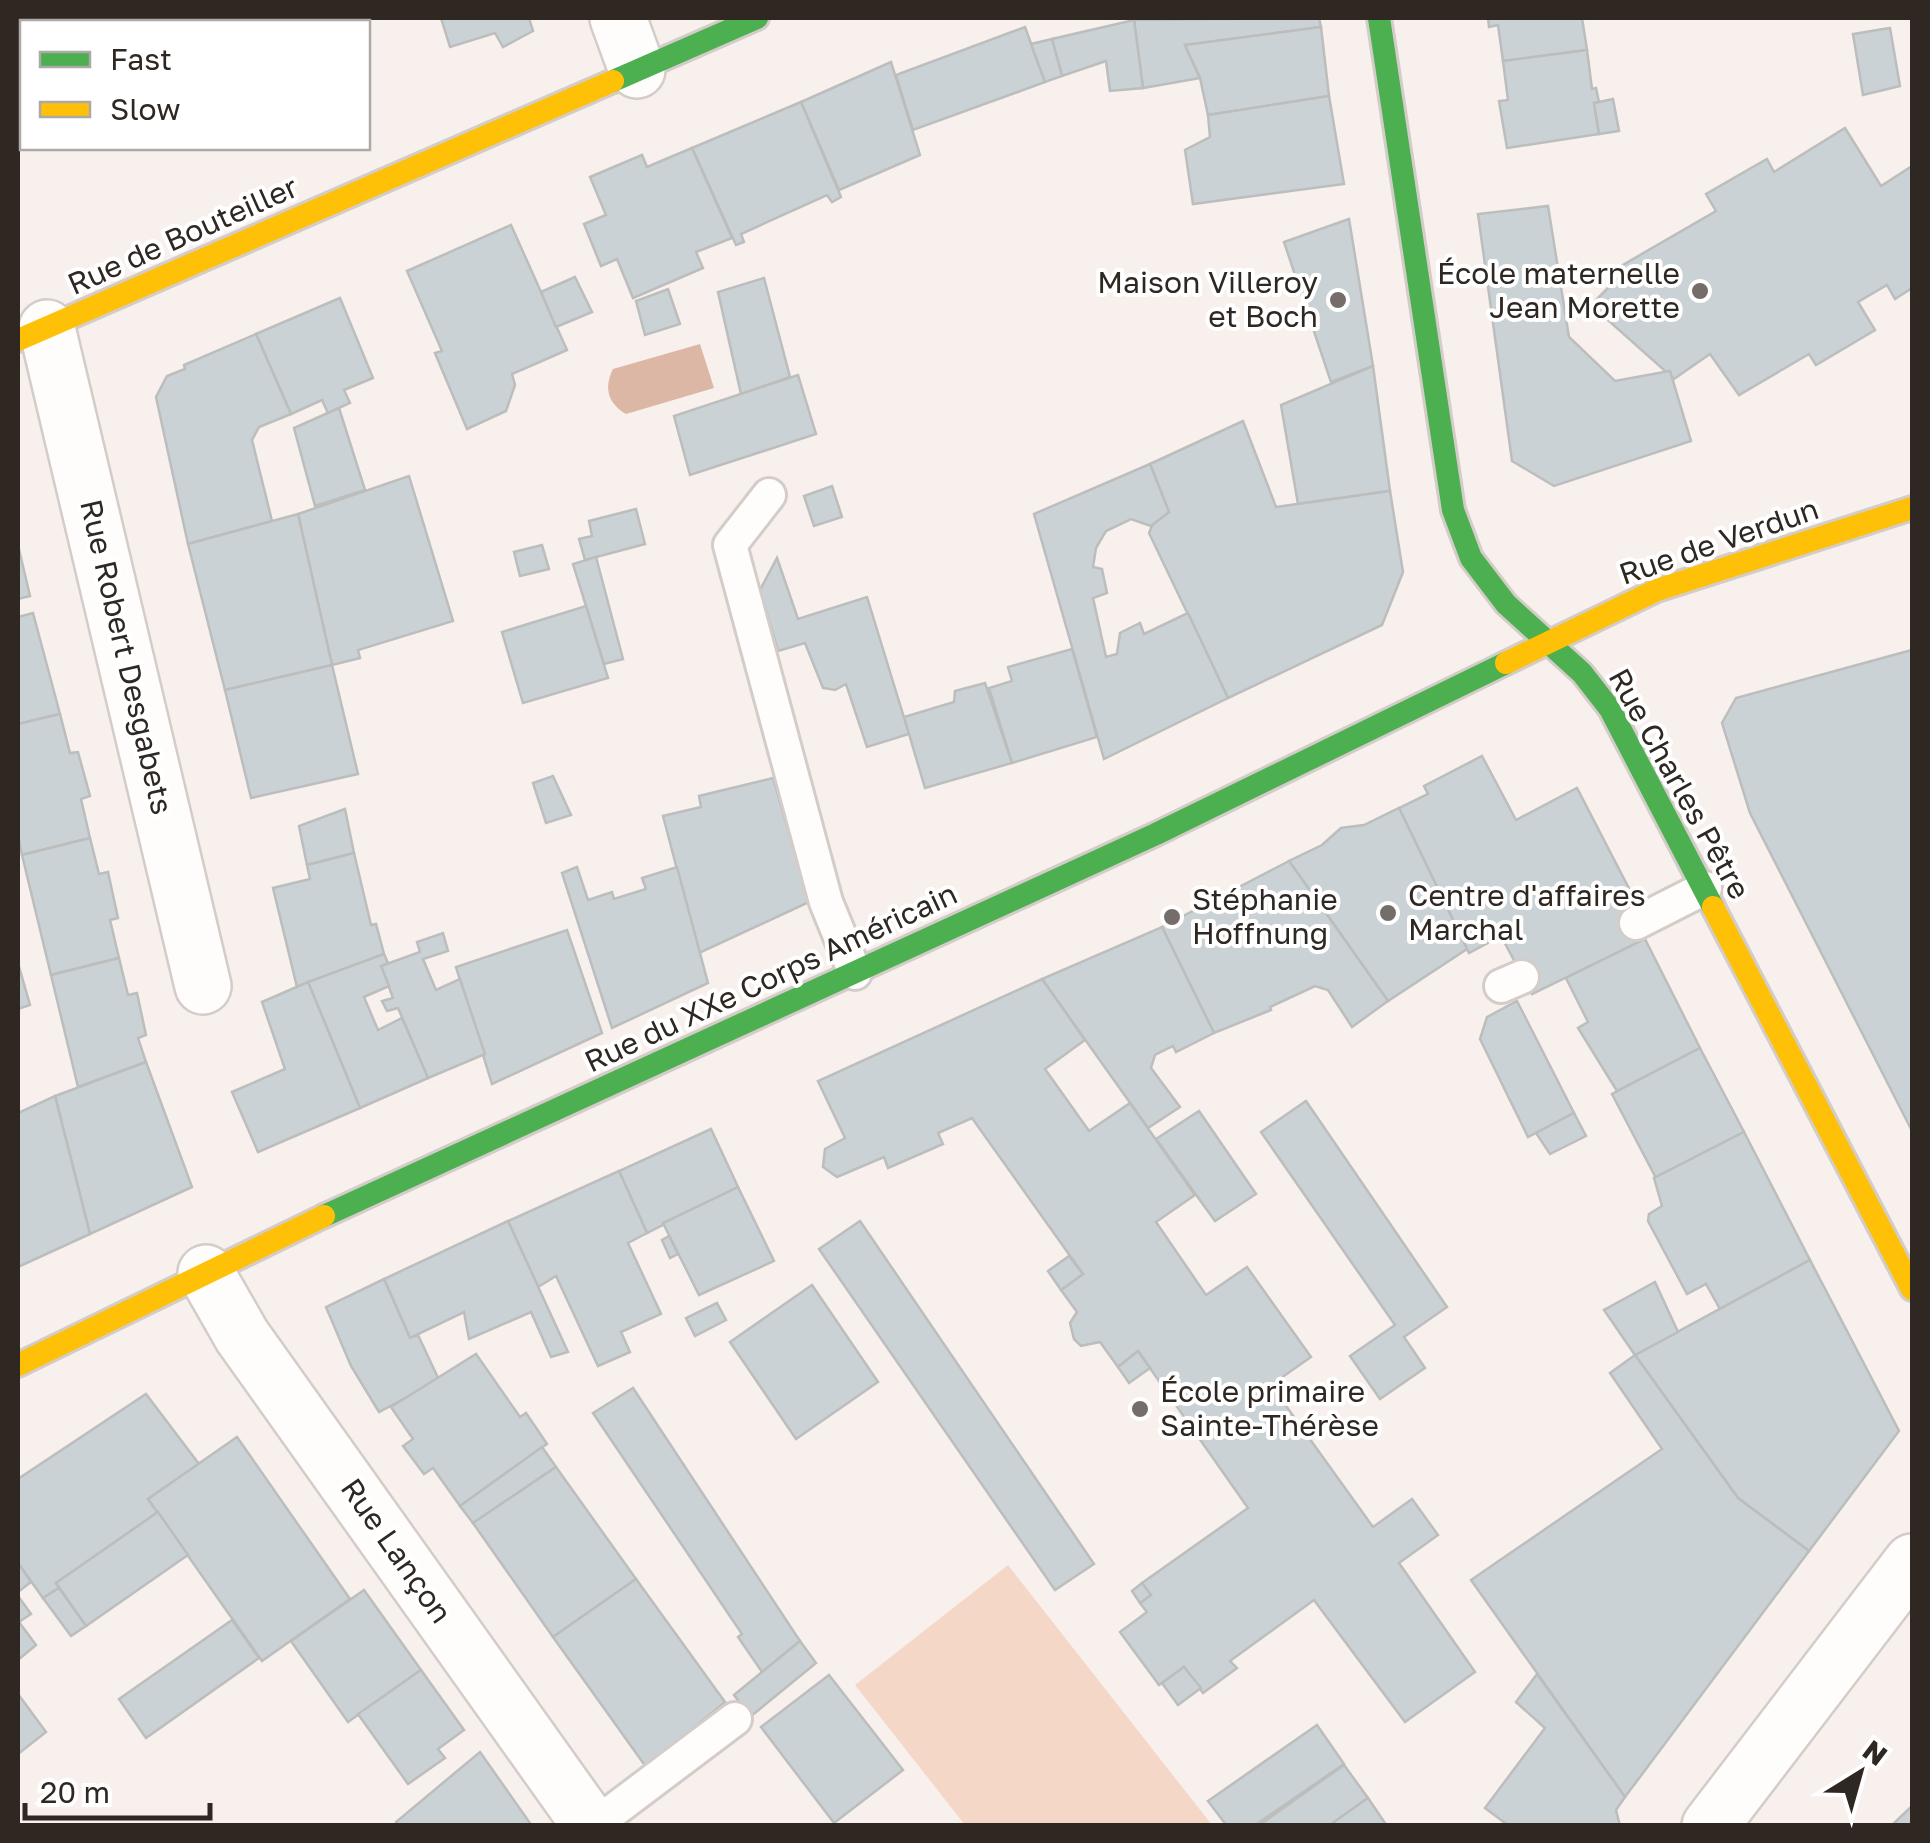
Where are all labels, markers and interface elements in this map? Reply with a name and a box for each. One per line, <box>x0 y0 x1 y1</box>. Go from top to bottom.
legend <box>20 20 370 150</box>
text: Fast <box>110 41 172 77</box>
text: Slow <box>110 91 181 127</box>
street label: Rue de Bouteiller <box>62 168 303 302</box>
place label: École maternelle Jean Morette <box>1437 255 1680 325</box>
place label: Maison Villeroy et Boch <box>1097 264 1318 334</box>
marker: École maternelle Jean Morette <box>1689 280 1711 302</box>
marker: Maison Villeroy et Boch <box>1327 289 1349 311</box>
street label: Rue de Verdun <box>1614 490 1823 592</box>
street label: Rue Robert Desgabets <box>73 496 181 818</box>
street label: Rue Charles Pêtre <box>1602 662 1758 905</box>
street label: Rue du XXe Corps Américain <box>579 875 962 1079</box>
place label: Centre d'affaires Marchal <box>1408 877 1646 947</box>
place label: Stéphanie Hoffnung <box>1192 881 1338 951</box>
marker: Centre d'affaires Marchal <box>1377 902 1399 924</box>
marker: Stéphanie Hoffnung <box>1161 906 1183 928</box>
place label: École primaire Sainte-Thérèse <box>1160 1373 1379 1443</box>
marker: École primaire Sainte-Thérèse <box>1129 1398 1151 1420</box>
street label: Rue Lançon <box>334 1471 460 1630</box>
north arrow <box>1810 1723 1910 1823</box>
text: N <box>1857 1733 1894 1772</box>
scale bar <box>25 1758 210 1820</box>
text: 20 m <box>40 1774 110 1810</box>

